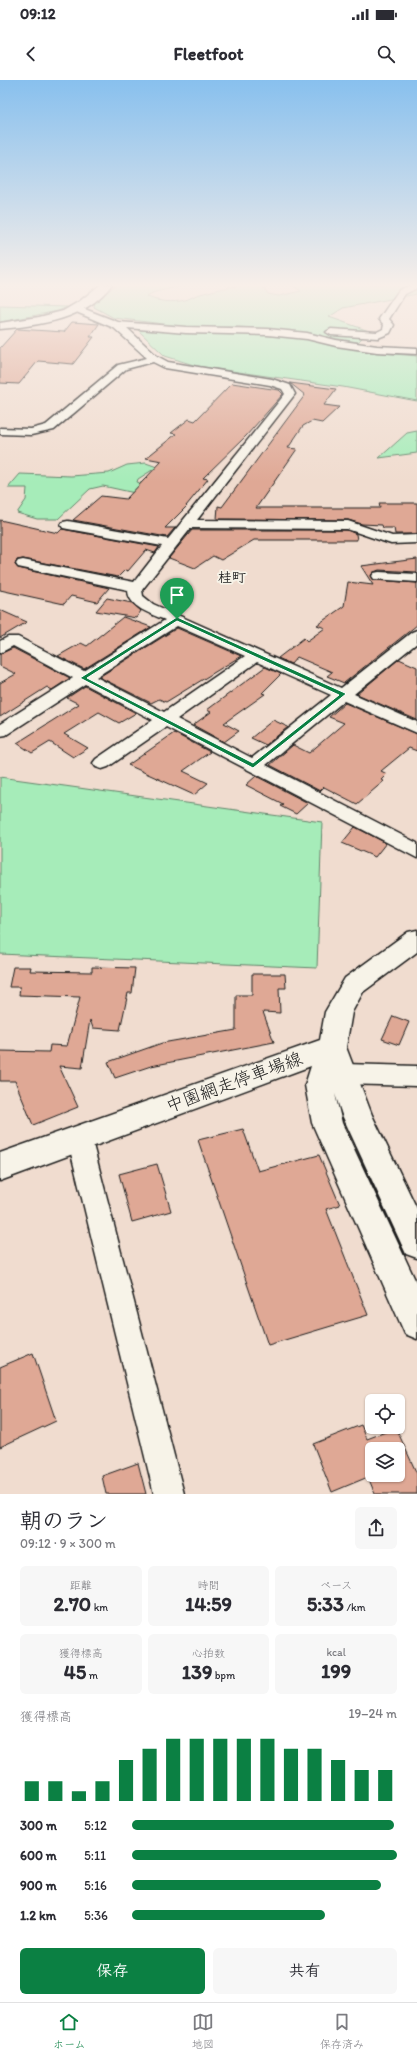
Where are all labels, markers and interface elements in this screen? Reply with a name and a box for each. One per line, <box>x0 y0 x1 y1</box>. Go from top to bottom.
text: 09:12 <box>20 5 56 23</box>
icon: back <box>20 43 42 65</box>
text: Fleetfoot <box>173 43 244 65</box>
icon: search <box>375 43 397 65</box>
district label: 桂町 <box>218 569 246 586</box>
pin <box>160 578 194 619</box>
icon: arrive <box>166 584 188 606</box>
street label: 中園網走停車場線 <box>163 1047 305 1117</box>
map controls <box>365 1394 405 1482</box>
button: locate <box>365 1394 405 1434</box>
button: layers <box>365 1442 405 1482</box>
text: 朝のラン <box>20 1507 108 1534</box>
button: share <box>355 1507 397 1549</box>
text: 09:12 · 9 × 300 m <box>20 1536 116 1551</box>
text: 距離 <box>70 1579 92 1592</box>
text: 時間 <box>197 1579 219 1592</box>
text: ペース <box>320 1579 352 1592</box>
text: 2.70 <box>53 1592 91 1616</box>
text: 14:59 <box>185 1592 232 1616</box>
text: 5:33 <box>307 1592 344 1616</box>
text: km <box>91 1601 108 1614</box>
text: /km <box>344 1601 366 1614</box>
text: kcal <box>326 1646 346 1659</box>
text: 獲得標高 <box>59 1647 103 1660</box>
text: 心拍数 <box>192 1647 225 1660</box>
text: 199 <box>321 1659 351 1683</box>
text: 45 <box>64 1660 86 1684</box>
text: 139 <box>182 1660 212 1684</box>
text: m <box>86 1669 98 1682</box>
text: bpm <box>212 1669 235 1682</box>
text: 19–24 m <box>348 1706 397 1721</box>
text: 獲得標高 <box>20 1709 72 1724</box>
text: 300 m <box>20 1818 57 1833</box>
text: 5:12 <box>84 1818 107 1833</box>
text: 600 m <box>20 1848 57 1863</box>
text: 5:11 <box>84 1848 106 1863</box>
text: 900 m <box>20 1878 57 1893</box>
text: 5:16 <box>84 1878 107 1893</box>
text: 1.2 km <box>20 1908 56 1923</box>
text: 5:36 <box>84 1908 108 1923</box>
button: 保存 <box>20 1948 205 1994</box>
button: 共有 <box>213 1948 397 1994</box>
tab: ホーム <box>53 2011 86 2051</box>
tab: 地図 <box>192 2011 214 2051</box>
tab: 保存済み <box>320 2011 364 2051</box>

